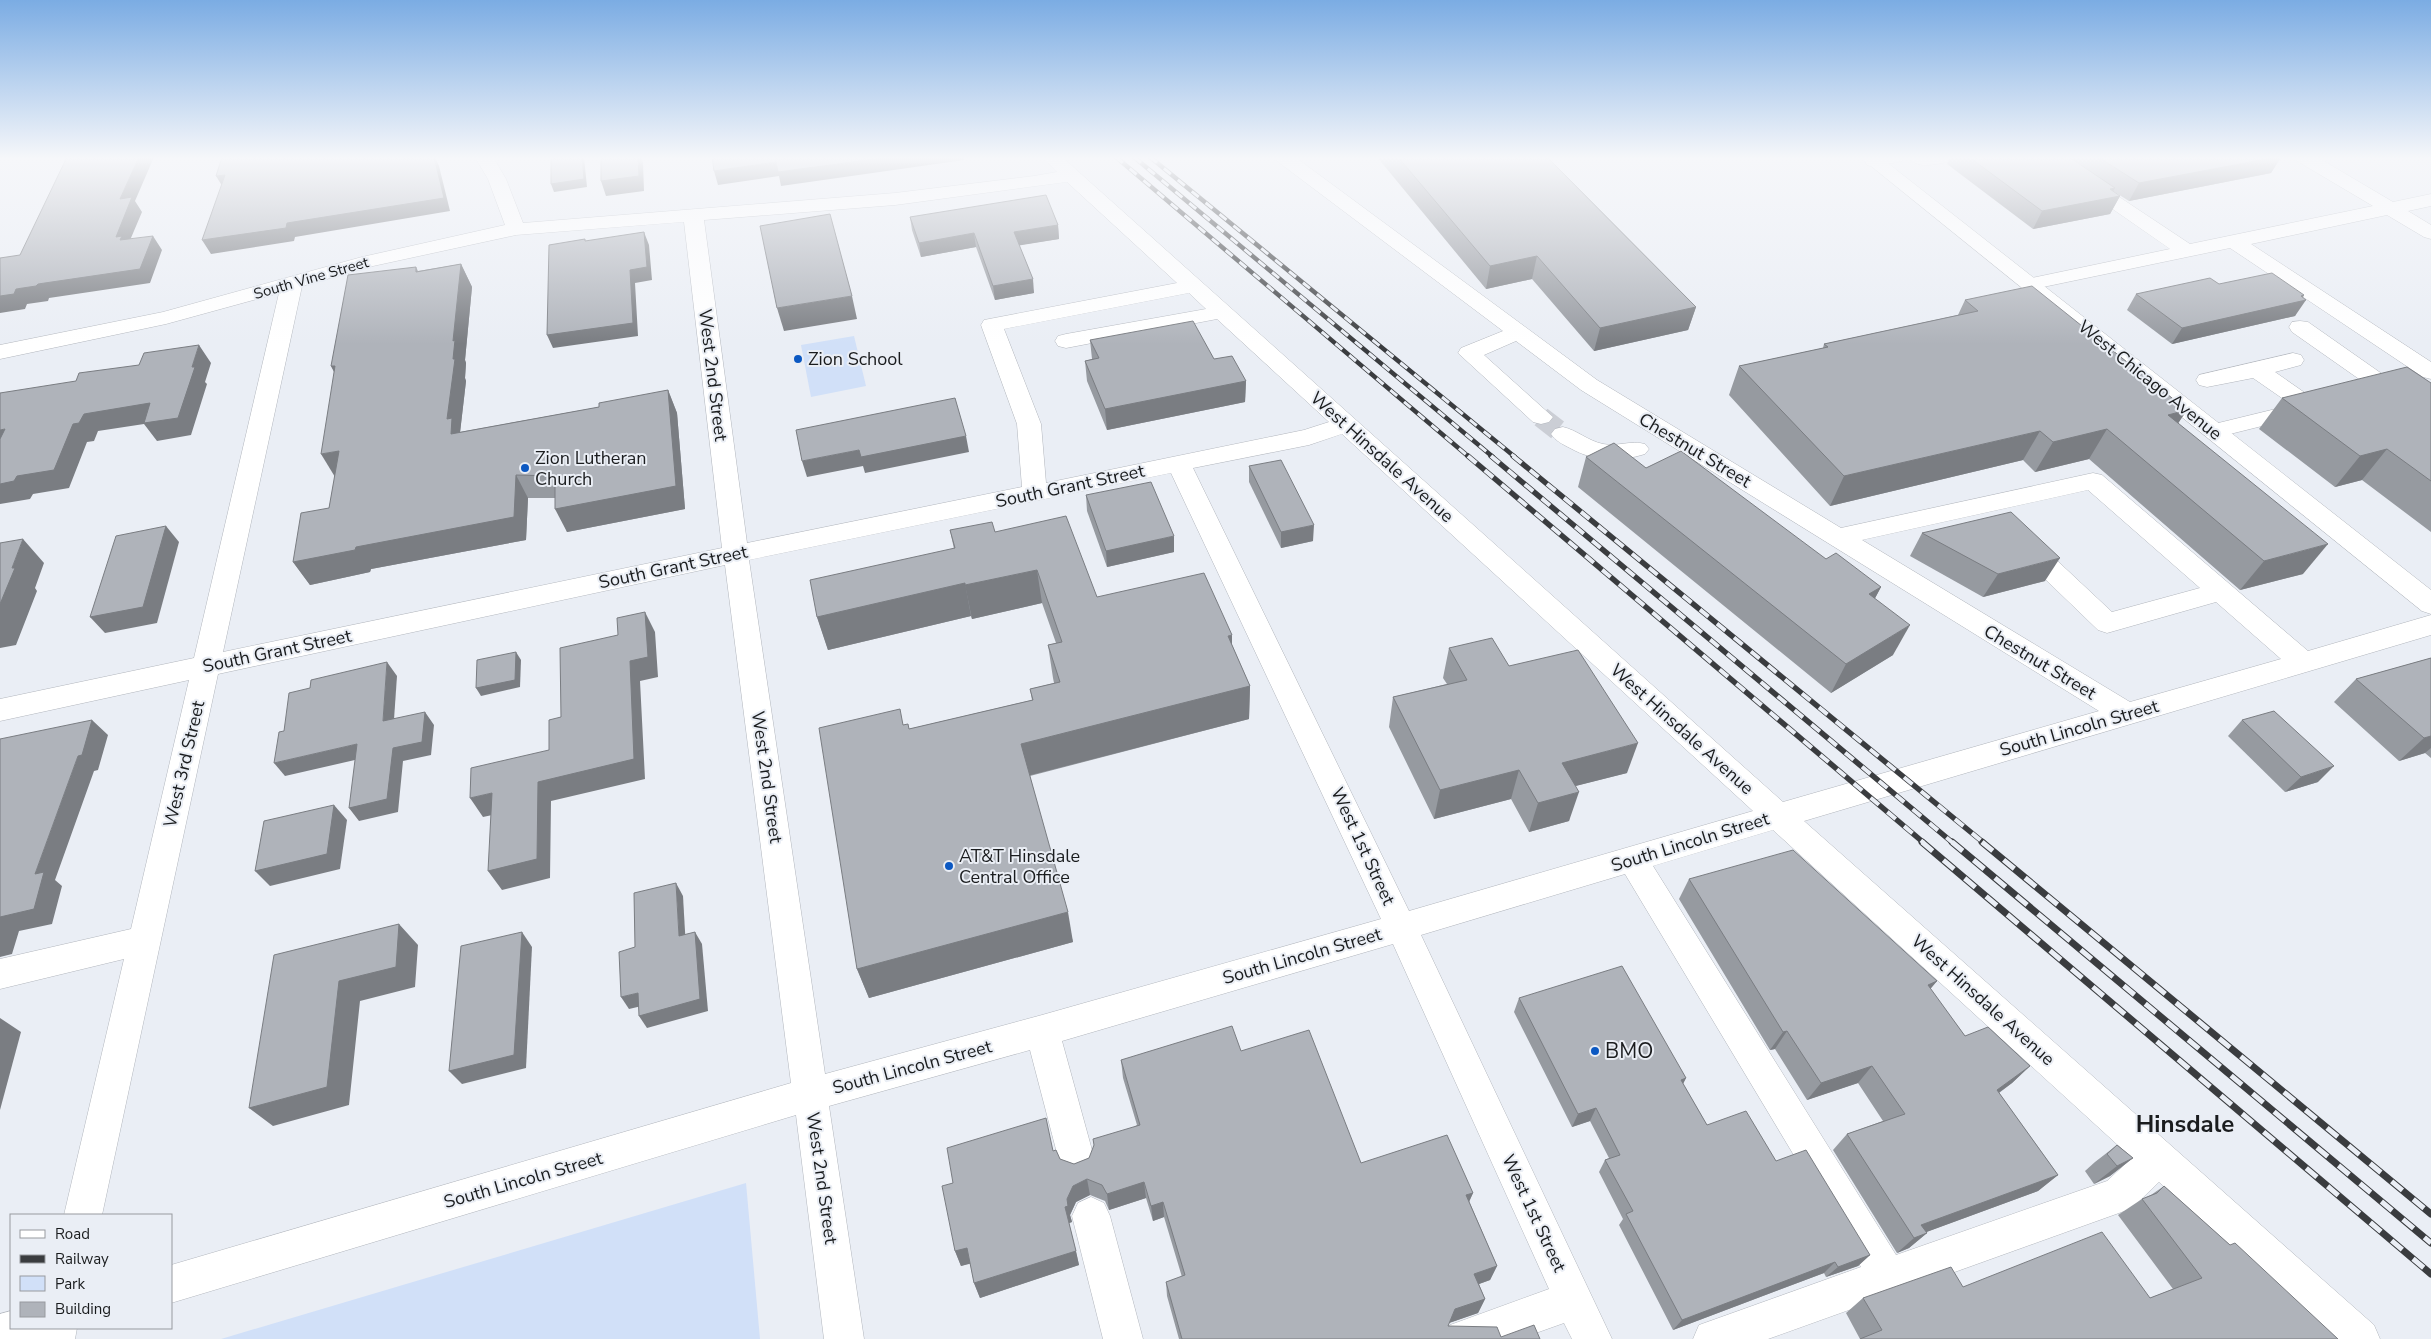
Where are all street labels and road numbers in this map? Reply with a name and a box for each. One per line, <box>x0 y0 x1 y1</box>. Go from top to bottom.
street label: South Vine Street <box>251 252 372 304</box>
street label: West 2nd Street <box>693 307 733 443</box>
street label: West Chicago Avenue <box>2073 314 2227 446</box>
street label: West Hinsdale Avenue <box>1305 386 1459 528</box>
street label: Chestnut Street <box>1634 407 1756 493</box>
street label: South Grant Street <box>993 458 1147 513</box>
street label: South Grant Street <box>596 539 750 594</box>
street label: Chestnut Street <box>1979 619 2101 705</box>
street label: South Grant Street <box>200 623 354 678</box>
street label: West Hinsdale Avenue <box>1605 658 1759 800</box>
street label: South Lincoln Street <box>1997 694 2162 762</box>
street label: West 3rd Street <box>158 698 210 830</box>
street label: West 2nd Street <box>746 709 788 845</box>
street label: West 1st Street <box>1325 783 1401 909</box>
street label: South Lincoln Street <box>1608 806 1773 877</box>
street label: South Lincoln Street <box>1220 922 1385 990</box>
street label: West Hinsdale Avenue <box>1906 929 2060 1071</box>
street label: South Lincoln Street <box>830 1034 995 1100</box>
street label: West 2nd Street <box>801 1110 843 1246</box>
street label: South Lincoln Street <box>441 1146 606 1214</box>
street label: West 1st Street <box>1496 1150 1572 1276</box>

